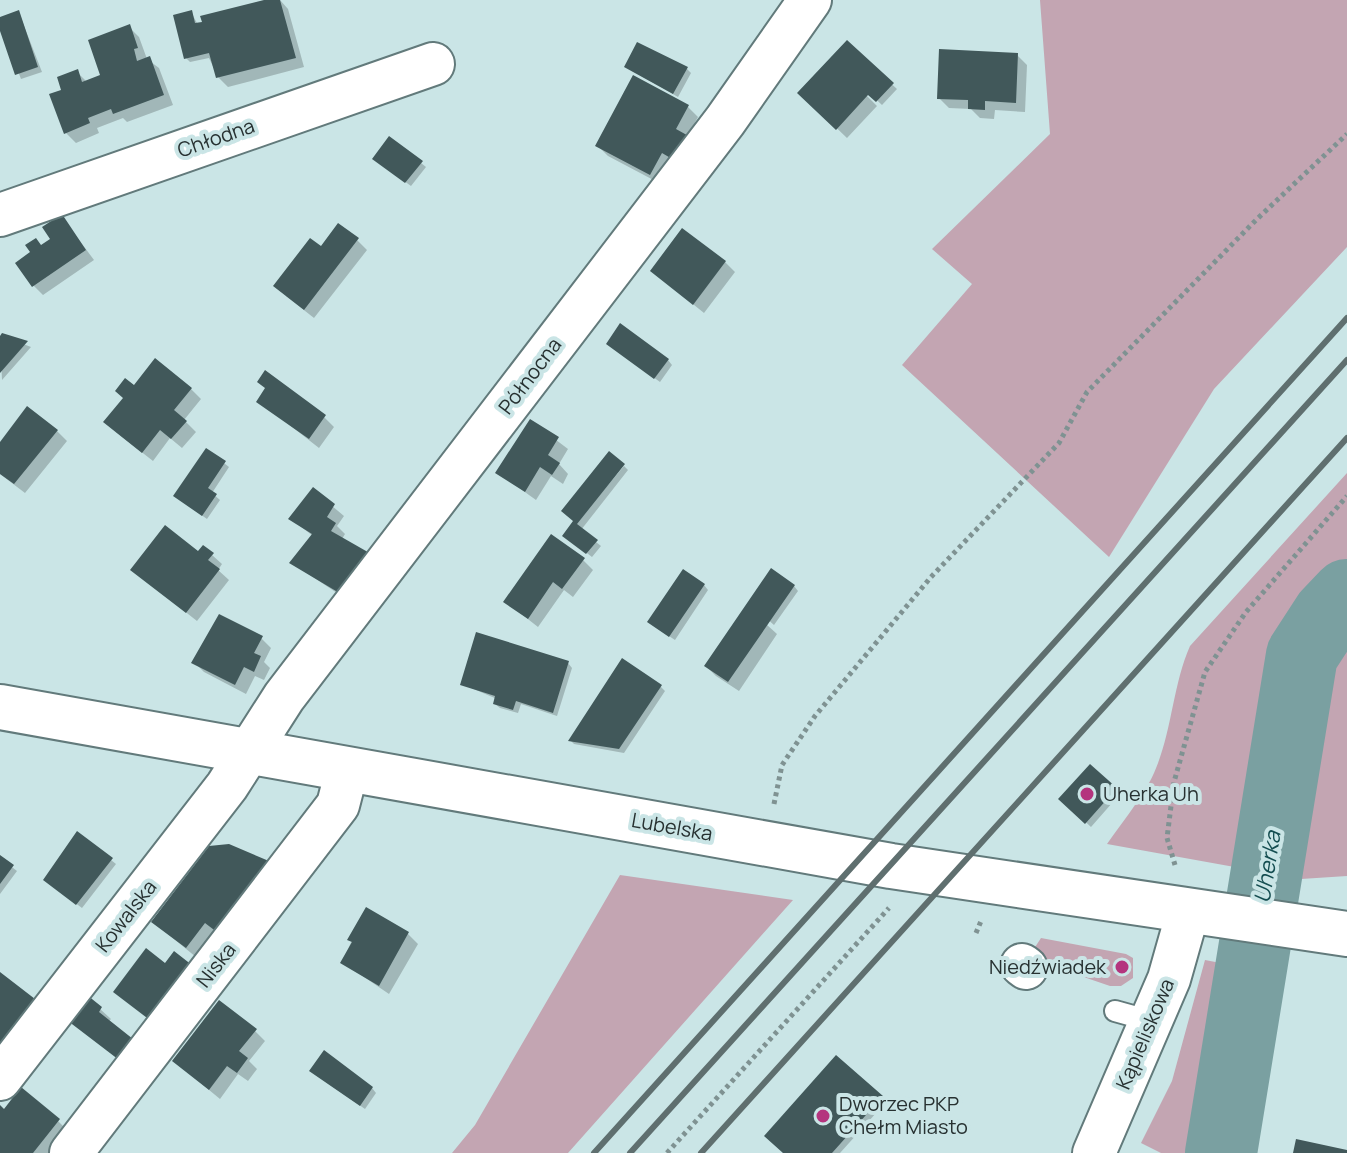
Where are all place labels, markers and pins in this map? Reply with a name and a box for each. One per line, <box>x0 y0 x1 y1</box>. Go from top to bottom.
place label: Uherka Uh <box>1103 780 1199 807</box>
marker: Uherka Uh <box>1078 785 1096 803</box>
place label: Niedźwiadek <box>989 953 1107 980</box>
marker: Niedźwiadek <box>1113 958 1131 976</box>
place label: Dworzec PKP Chełm Miasto <box>839 1090 968 1140</box>
marker: Dworzec PKP Chełm Miasto <box>814 1107 832 1125</box>

